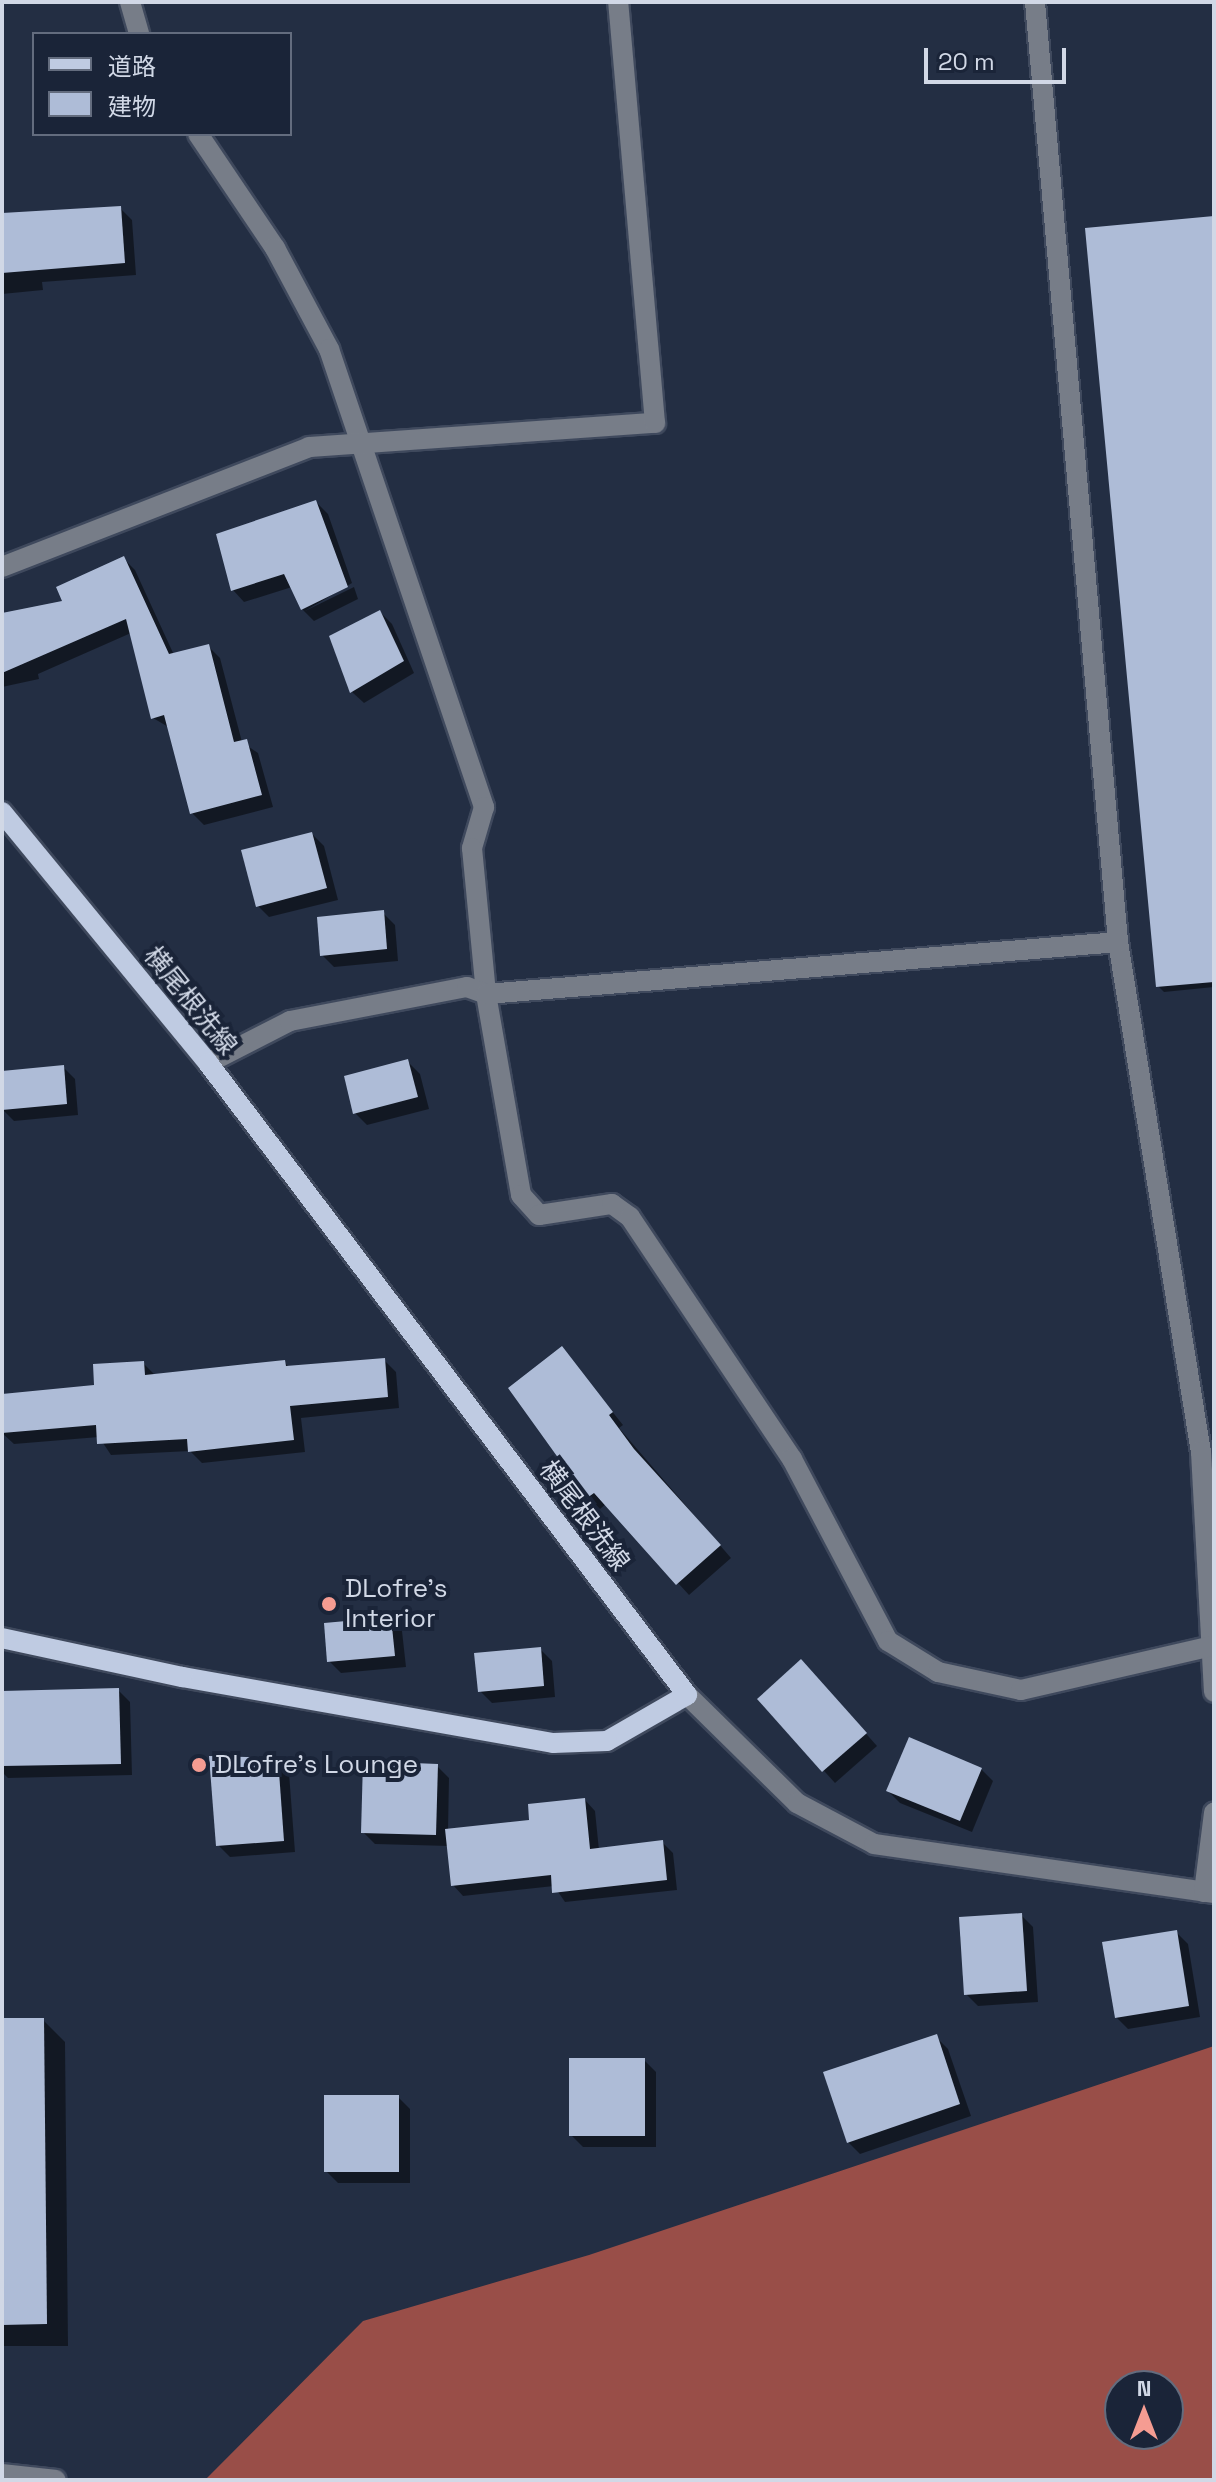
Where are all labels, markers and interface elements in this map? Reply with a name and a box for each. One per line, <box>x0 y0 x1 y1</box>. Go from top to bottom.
legend <box>32 32 292 136</box>
scale bar <box>928 32 1070 82</box>
text: 20 m <box>938 46 995 77</box>
text: 道路 <box>108 51 156 82</box>
text: 建物 <box>108 91 156 122</box>
street label: 横尾根洗線 <box>137 941 243 1061</box>
street label: 横尾根洗線 <box>532 1455 636 1577</box>
place label: DLofre's Interior <box>345 1573 447 1634</box>
marker: DLofre's Interior <box>320 1595 338 1613</box>
place label: DLofre's Lounge <box>215 1749 418 1781</box>
marker: DLofre's Lounge <box>190 1756 208 1774</box>
north arrow <box>1104 2370 1184 2450</box>
text: N <box>1137 2374 1151 2402</box>

